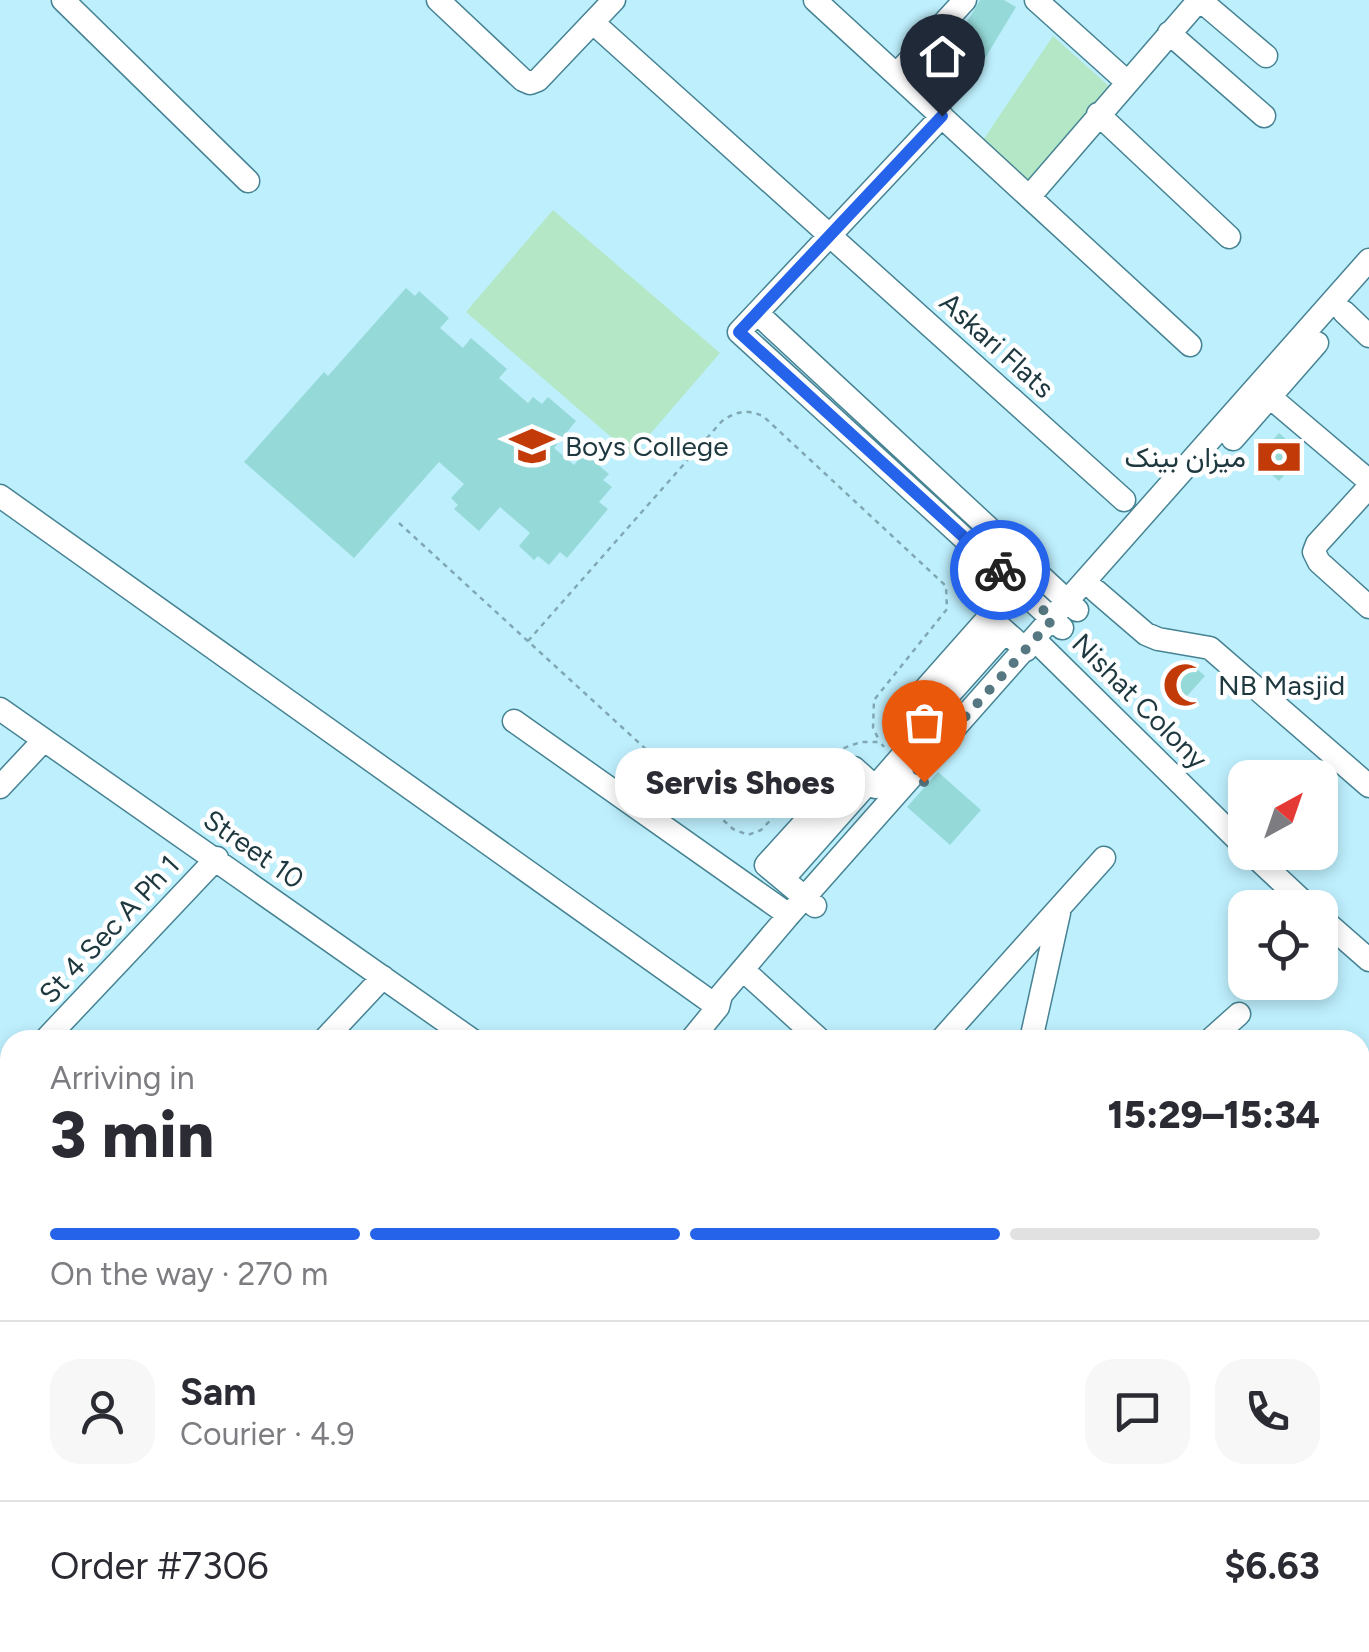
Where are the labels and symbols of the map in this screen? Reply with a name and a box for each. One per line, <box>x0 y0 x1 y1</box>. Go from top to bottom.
pin <box>900 14 985 117</box>
street label: Askari Flats <box>933 285 1061 405</box>
school or university icon: Boys College <box>508 422 556 470</box>
place label: Boys College <box>565 429 728 463</box>
bank icon: میزان بینک <box>1255 433 1303 481</box>
place label: میزان بینک <box>1124 440 1246 475</box>
courier <box>950 520 1050 620</box>
street label: Nishat Colony <box>1065 626 1215 776</box>
mosque icon: NB Masjid <box>1161 661 1209 709</box>
place label: NB Masjid <box>1218 668 1345 702</box>
pin <box>882 680 967 783</box>
callout: Servis Shoes <box>614 747 864 817</box>
north arrow <box>1228 760 1338 870</box>
street label: Street 10 <box>197 802 311 896</box>
street label: St 4 Sec A Ph 1 <box>32 848 186 1010</box>

